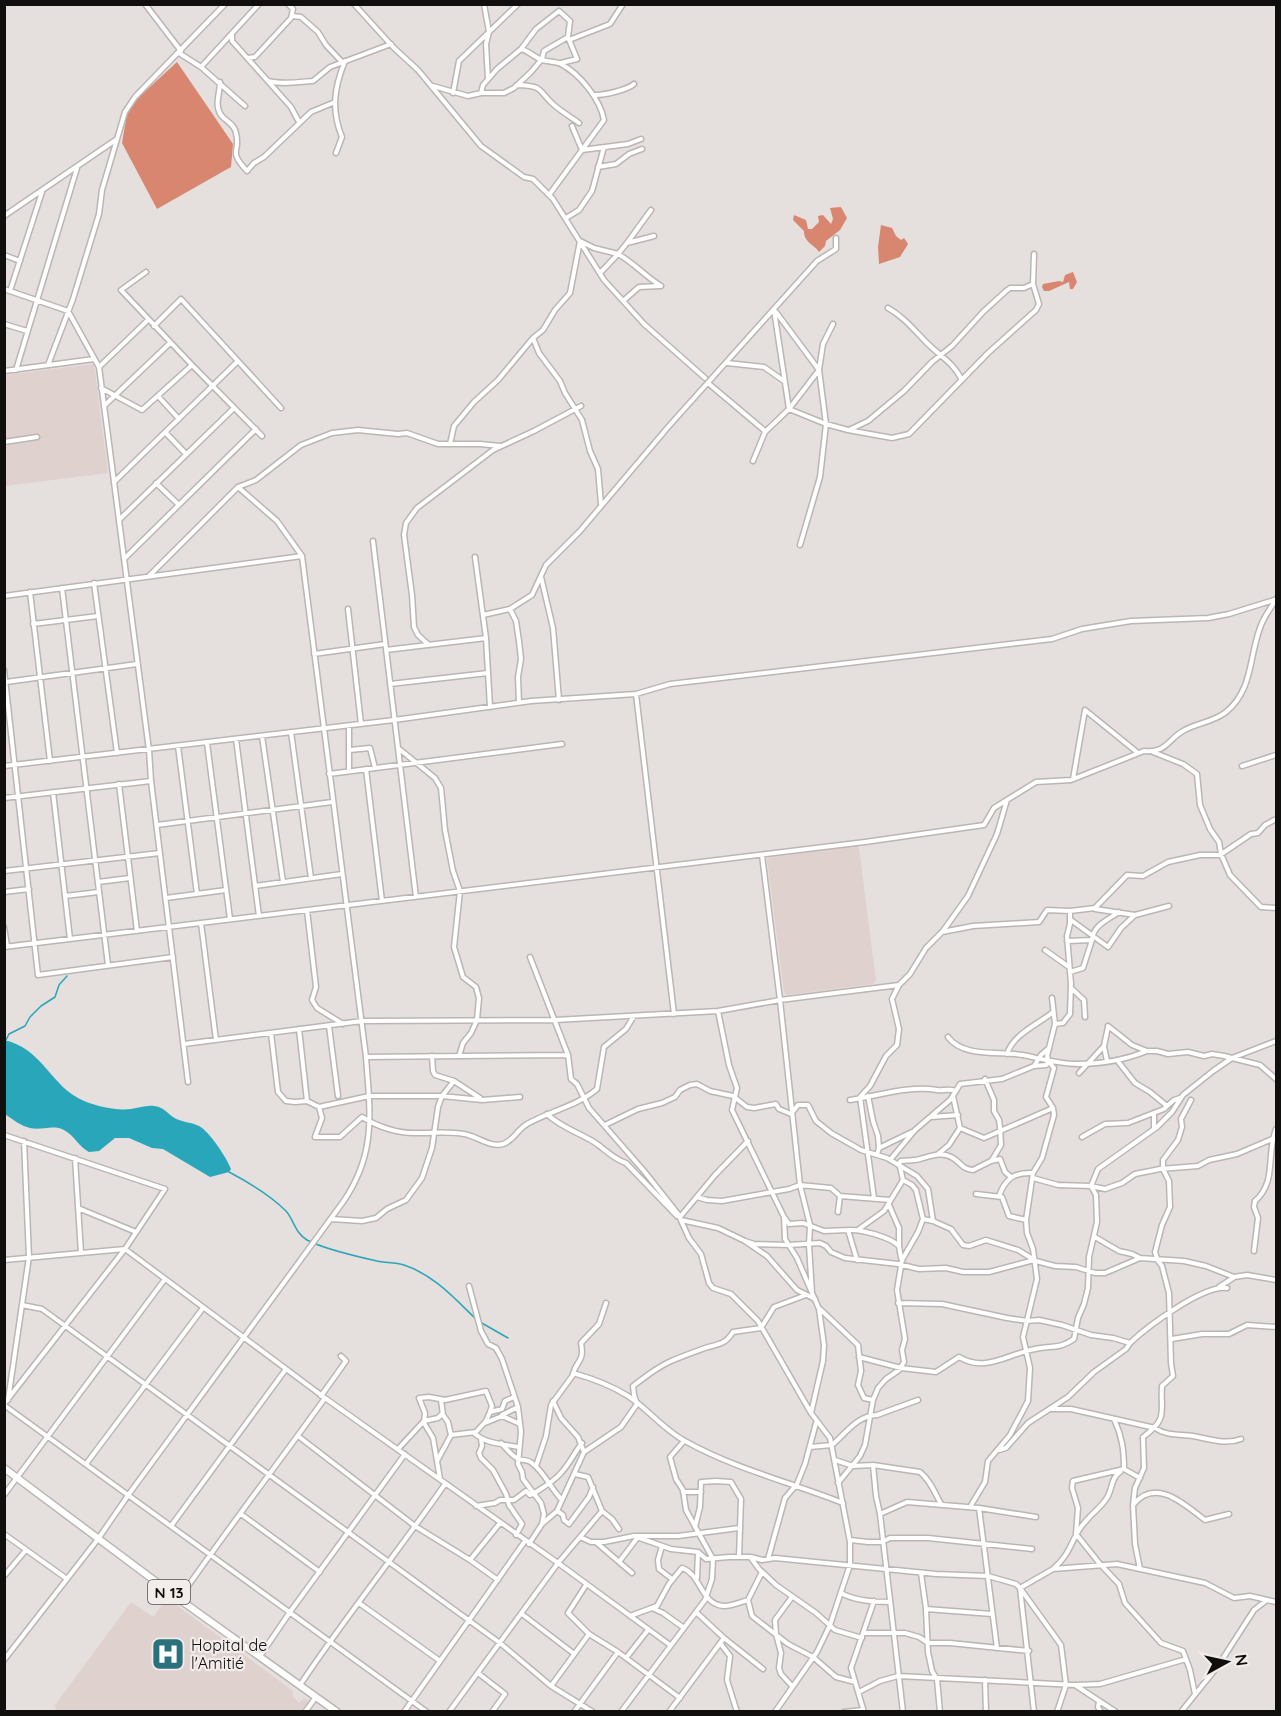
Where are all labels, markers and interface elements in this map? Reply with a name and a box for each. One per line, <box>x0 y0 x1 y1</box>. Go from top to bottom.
road number: N 13 <box>148 1580 190 1604</box>
north arrow <box>1197 1632 1257 1692</box>
place label: Hopital de l'Amitié <box>191 1635 267 1673</box>
hospital icon: Hopital de l'Amitié <box>150 1636 186 1672</box>
text: N <box>1231 1653 1253 1667</box>

